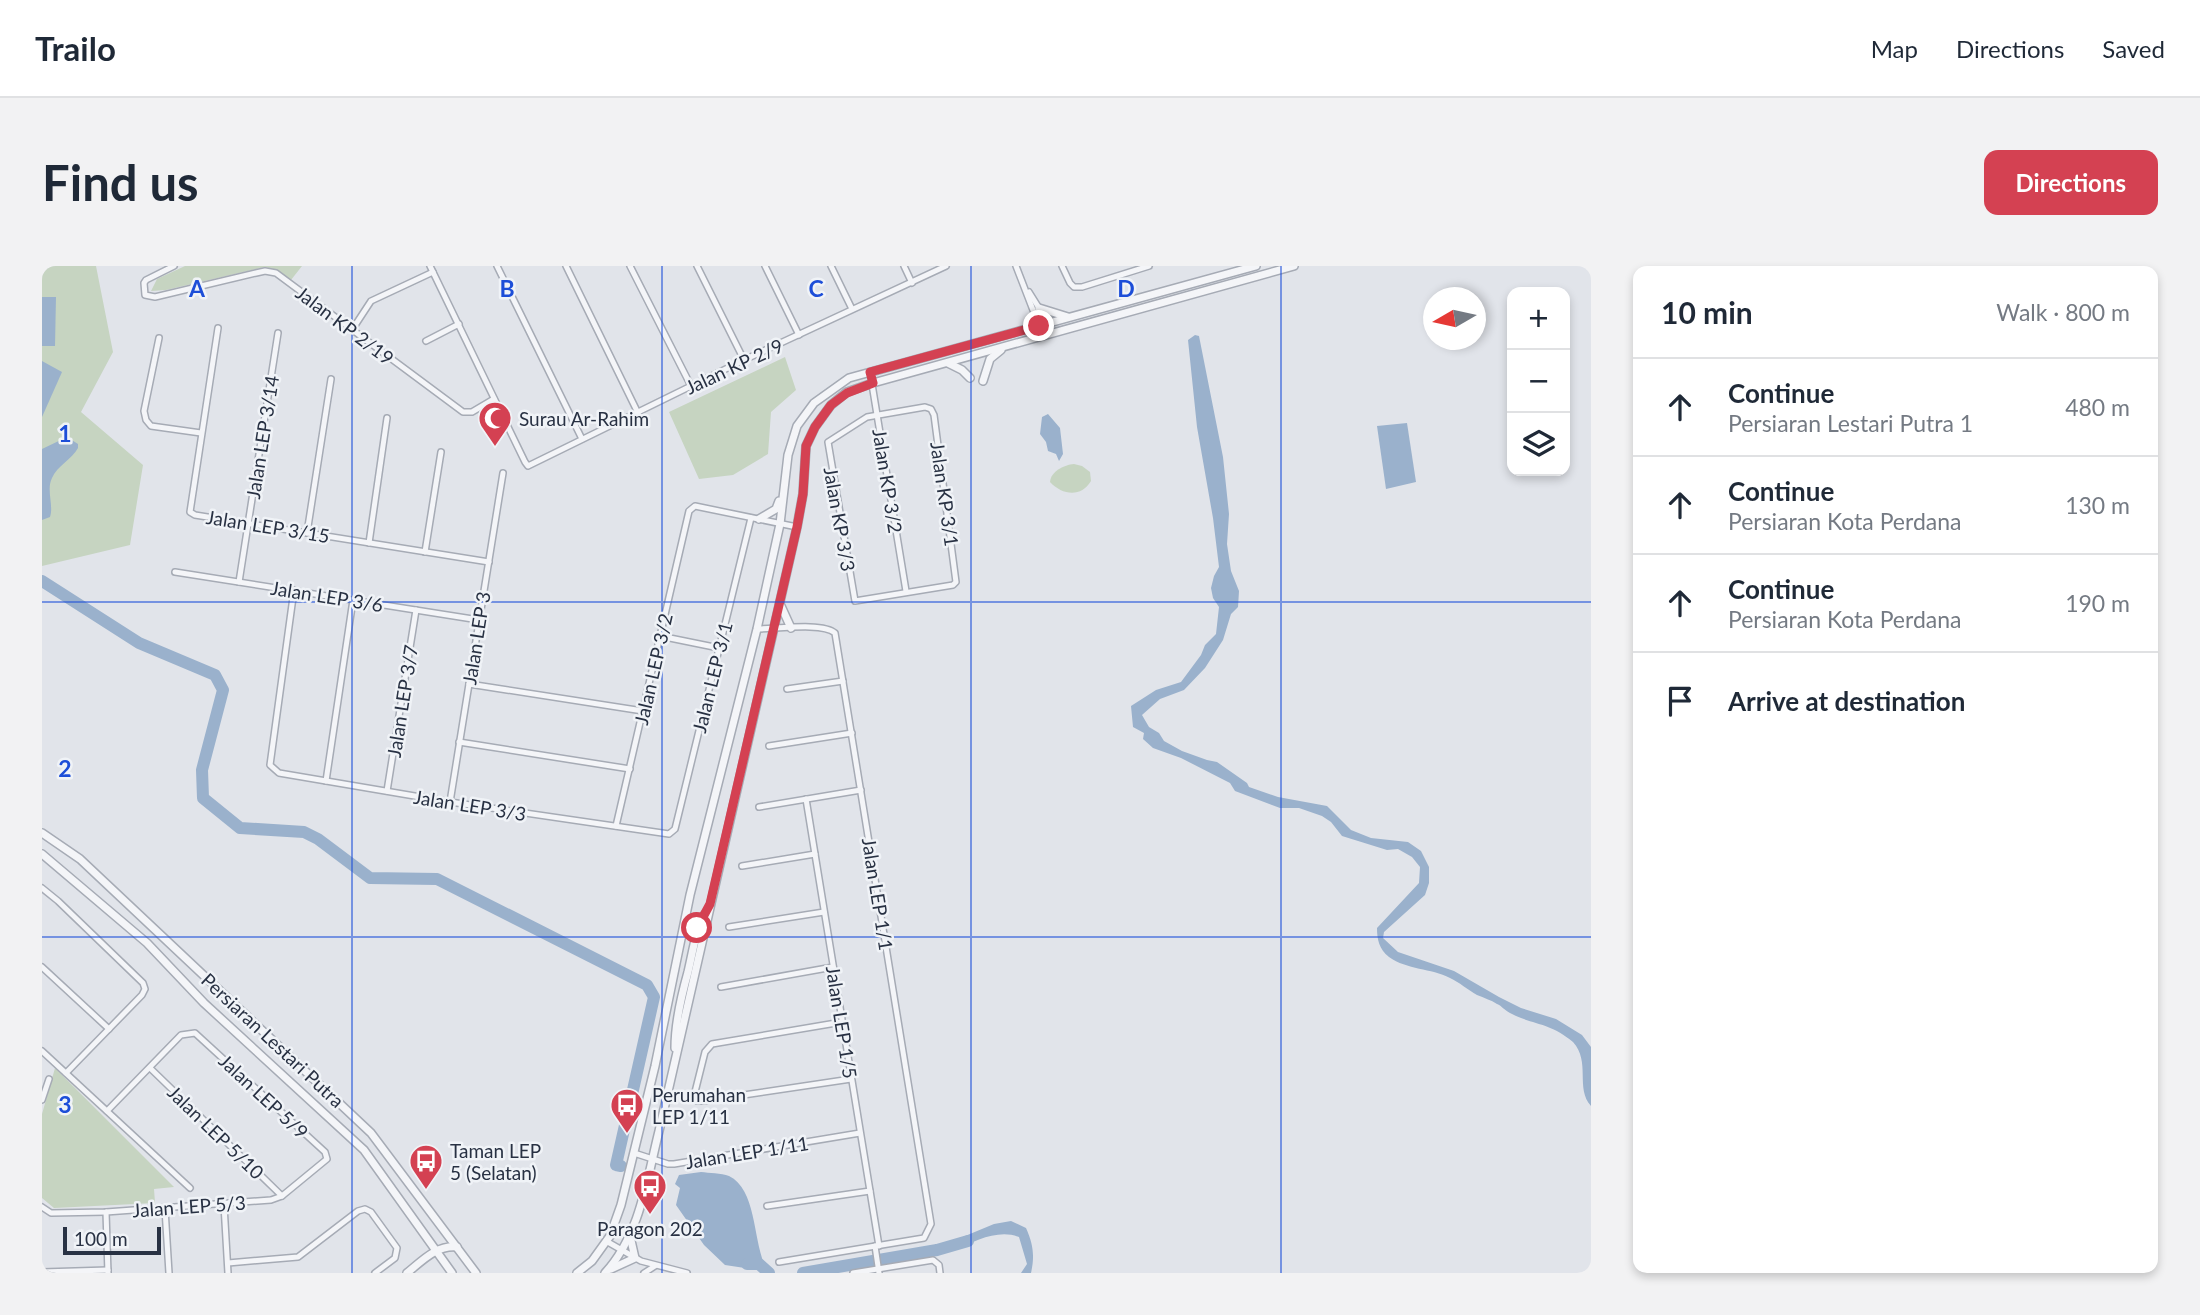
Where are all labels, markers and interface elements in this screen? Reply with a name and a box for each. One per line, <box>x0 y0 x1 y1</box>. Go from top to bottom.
text: Trailo <box>35 28 116 68</box>
text: Map <box>1871 34 1918 63</box>
text: Directions <box>1956 34 2064 63</box>
text: Saved <box>2102 34 2165 63</box>
button: Directions <box>1984 150 2158 215</box>
text: Find us <box>42 153 199 211</box>
text: A <box>188 274 206 302</box>
text: B <box>499 274 515 302</box>
text: C <box>808 274 824 302</box>
text: D <box>1117 274 1135 302</box>
street label: Jalan KP 2/19 <box>292 281 398 369</box>
north arrow <box>1423 287 1486 350</box>
map controls <box>1507 287 1570 476</box>
button: + <box>1507 287 1570 350</box>
text: 10 min <box>1661 294 1753 330</box>
text: Walk · 800 m <box>1996 298 2130 326</box>
route end <box>1023 310 1054 341</box>
street label: Jalan KP 2/9 <box>681 333 787 399</box>
button: − <box>1507 350 1570 413</box>
street label: Jalan LEP 3/14 <box>241 374 283 500</box>
text: Continue <box>1728 377 1834 409</box>
icon: ahead <box>1661 388 1699 426</box>
text: 480 m <box>2065 393 2130 421</box>
mosque icon: Surau Ar-Rahim <box>476 399 514 448</box>
place label: Surau Ar-Rahim <box>519 407 649 430</box>
text: Persiaran Lestari Putra 1 <box>1728 409 1973 437</box>
button: layers <box>1507 413 1570 476</box>
text: 1 <box>58 419 72 447</box>
street label: Jalan KP 3/2 <box>868 427 908 535</box>
street label: Jalan KP 3/1 <box>926 440 964 548</box>
street label: Jalan KP 3/3 <box>820 465 860 573</box>
text: Continue <box>1728 475 1834 507</box>
icon: ahead <box>1661 486 1699 524</box>
text: 130 m <box>2065 491 2130 519</box>
street label: Jalan LEP 3/15 <box>205 505 331 547</box>
text: Persiaran Kota Perdana <box>1728 507 1962 535</box>
text: Continue <box>1728 573 1834 605</box>
street label: Jalan LEP 3/6 <box>269 576 385 616</box>
icon: ahead <box>1661 584 1699 622</box>
text: 190 m <box>2065 589 2130 617</box>
street label: Jalan LEP 3 <box>457 590 495 686</box>
text: Persiaran Kota Perdana <box>1728 605 1962 633</box>
street label: Jalan LEP 3/2 <box>629 611 677 727</box>
street label: Jalan LEP 3/1 <box>687 619 737 735</box>
street label: Jalan LEP 3/7 <box>382 643 422 759</box>
icon: arrive <box>1661 682 1699 720</box>
text: Arrive at destination <box>1728 685 1965 717</box>
text: 2 <box>58 754 72 782</box>
street label: Jalan LEP 3/3 <box>412 785 528 825</box>
street label: Jalan LEP 1/1 <box>858 836 898 952</box>
route start <box>681 912 712 943</box>
street label: Jalan LEP 1/5 <box>822 964 862 1080</box>
street label: Persiaran Lestari Putra <box>197 968 349 1112</box>
street label: Jalan LEP 5/9 <box>215 1049 313 1143</box>
street label: Jalan LEP 5/10 <box>163 1080 269 1184</box>
place label: Perumahan LEP 1/11 <box>652 1083 746 1128</box>
bus stop icon: Perumahan LEP 1/11 <box>608 1086 646 1135</box>
text: 3 <box>58 1090 72 1118</box>
street label: Jalan LEP 1/11 <box>684 1131 810 1173</box>
place label: Taman LEP 5 (Selatan) <box>450 1139 541 1184</box>
bus stop icon: Taman LEP 5 (Selatan) <box>407 1142 445 1191</box>
bus stop icon: Paragon 202 <box>631 1167 669 1216</box>
street label: Jalan LEP 5/3 <box>132 1191 246 1221</box>
place label: Paragon 202 <box>597 1217 703 1240</box>
scale bar <box>63 1224 161 1256</box>
text: 100 m <box>74 1227 128 1250</box>

